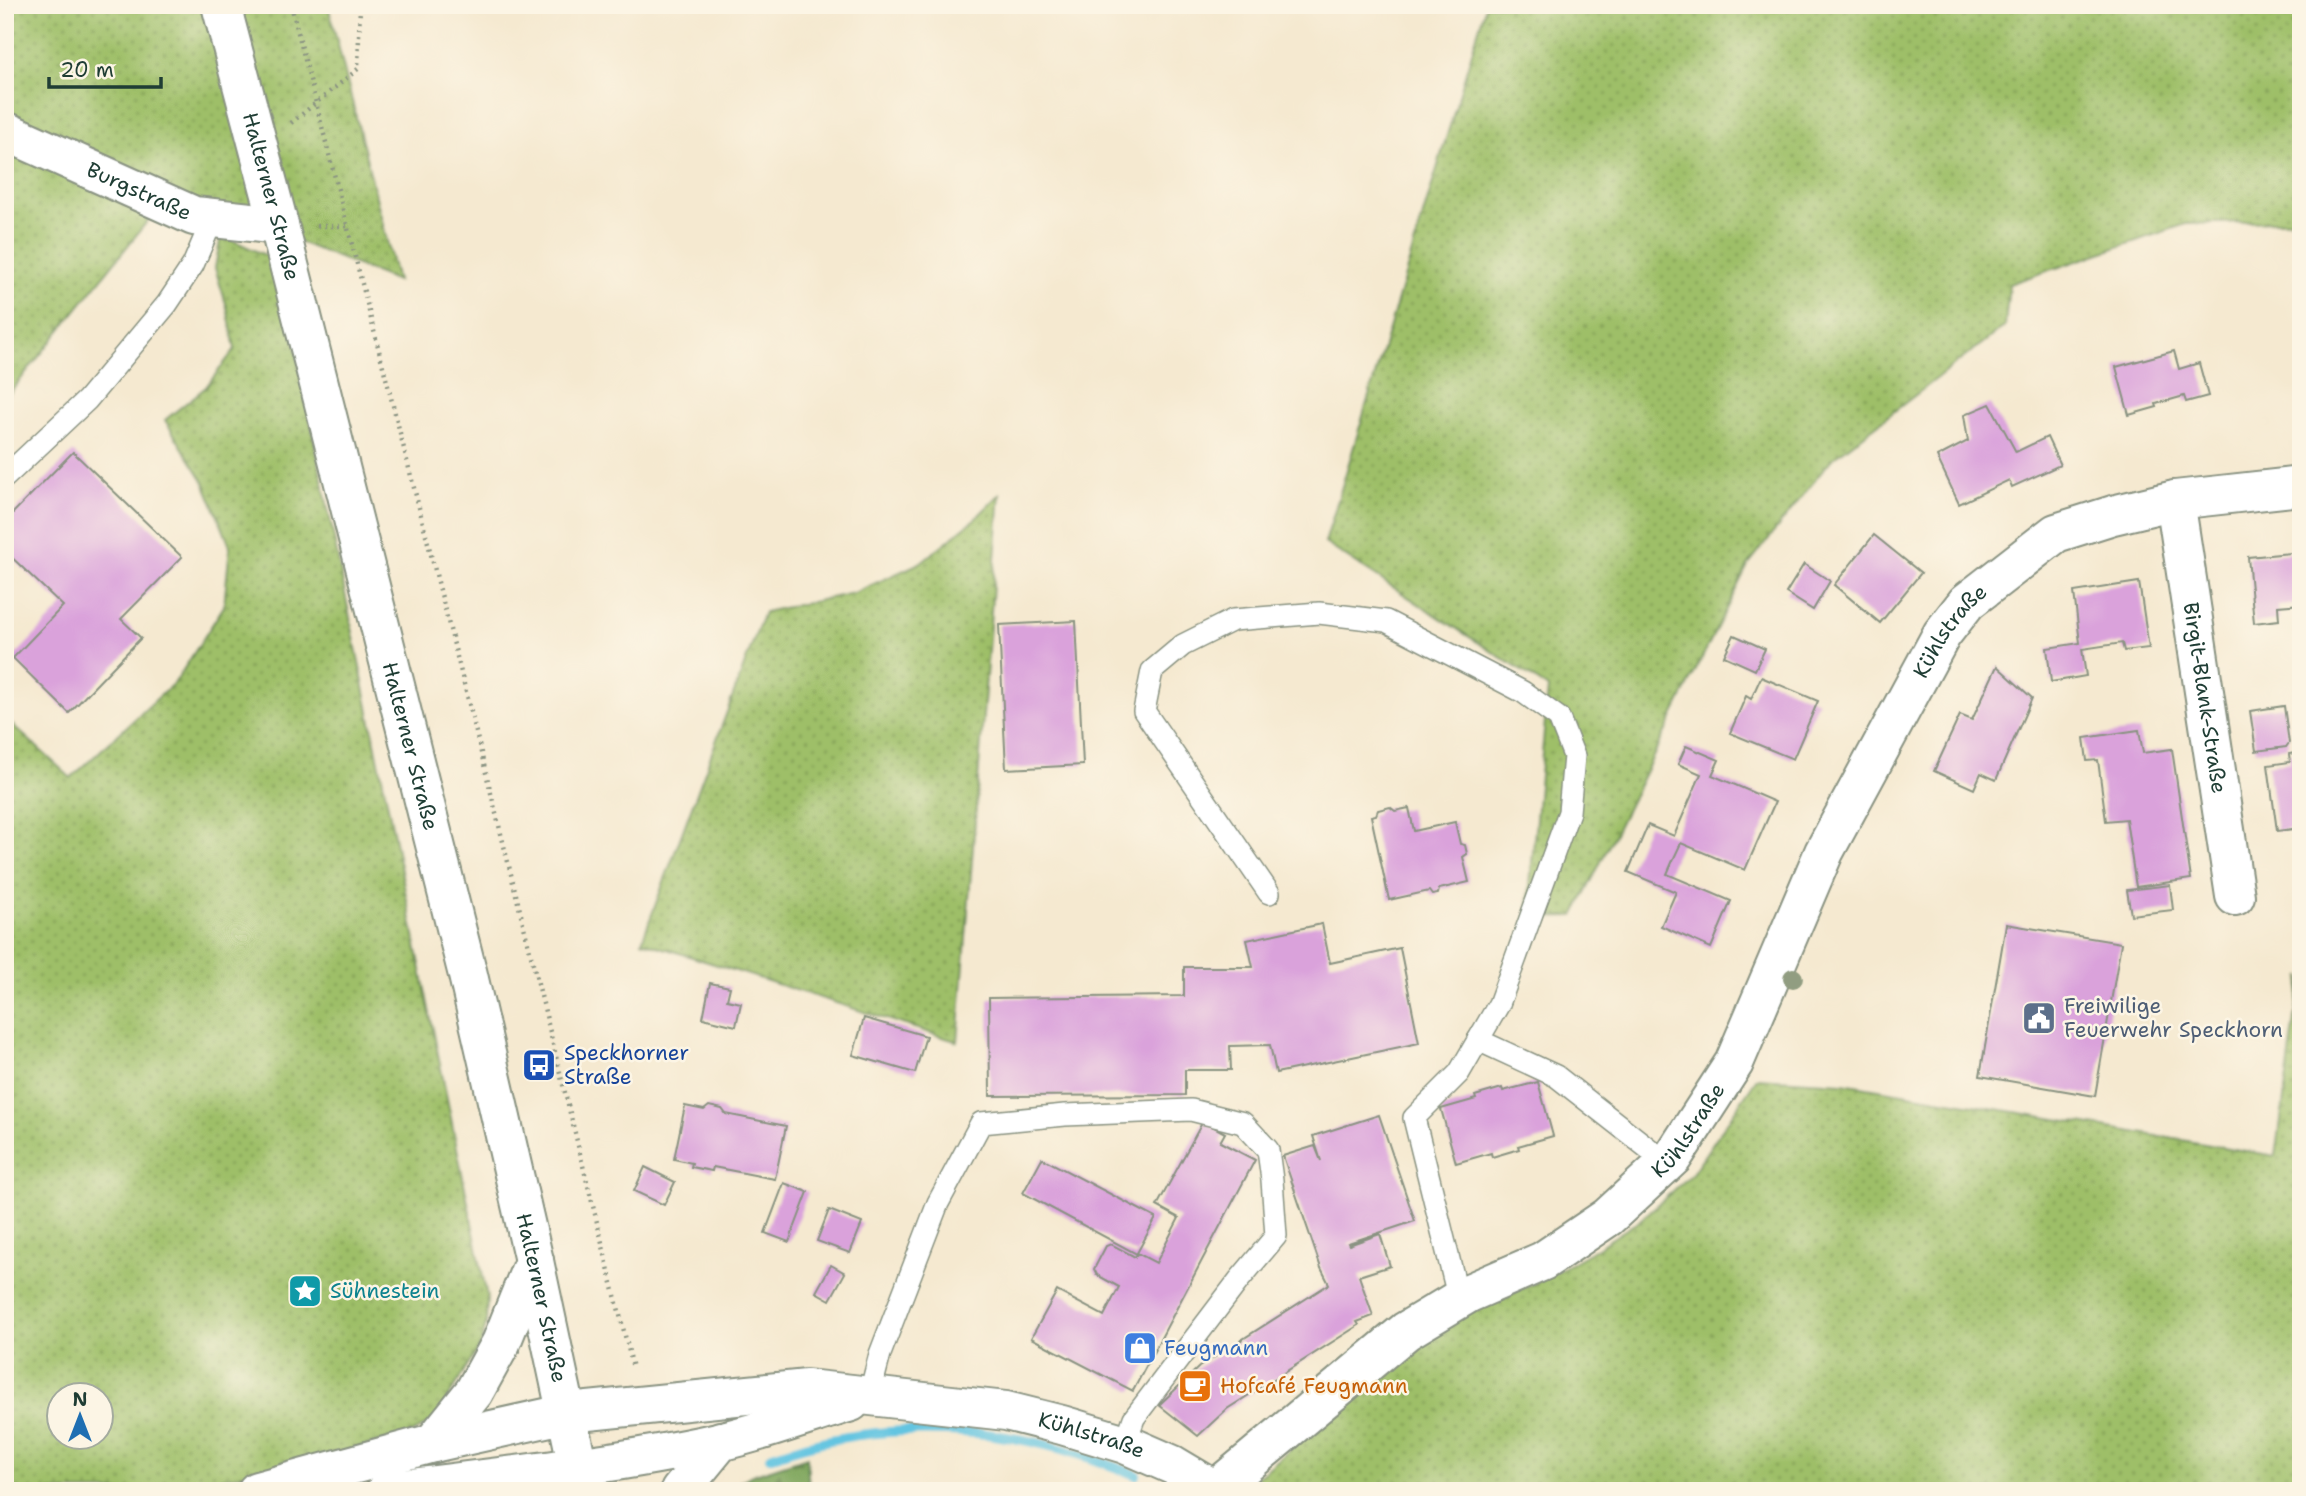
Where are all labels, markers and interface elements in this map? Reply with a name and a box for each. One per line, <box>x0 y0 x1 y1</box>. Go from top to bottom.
scale bar <box>49 46 161 90</box>
text: 20 m <box>60 56 114 84</box>
street label: Halterner Straße <box>236 109 306 283</box>
street label: Burgstraße <box>82 156 196 227</box>
street label: Kühlstraße <box>1907 578 1993 683</box>
street label: Birgit-Blank-Straße <box>2177 600 2233 795</box>
street label: Halterner Straße <box>376 659 445 833</box>
place label: Freiwilige Feuerwehr Speckhorn <box>2064 992 2283 1044</box>
public building icon: Freiwilige Feuerwehr Speckhorn <box>2020 999 2058 1037</box>
place label: Speckhorner Straße <box>564 1039 689 1091</box>
bus stop icon: Speckhorner Straße <box>520 1046 558 1084</box>
street label: Kühlstraße <box>1645 1078 1731 1184</box>
street label: Halterner Straße <box>509 1210 573 1385</box>
place icon: Sühnestein <box>286 1272 324 1310</box>
place label: Sühnestein <box>330 1277 440 1305</box>
shop icon: Feugmann <box>1121 1329 1159 1367</box>
place label: Feugmann <box>1164 1334 1268 1362</box>
cafe icon: Hofcafé Feugmann <box>1176 1367 1214 1405</box>
place label: Hofcafé Feugmann <box>1220 1372 1408 1400</box>
north arrow <box>46 1380 116 1450</box>
text: N <box>72 1387 88 1412</box>
street label: Kühlstraße <box>1035 1406 1149 1465</box>

